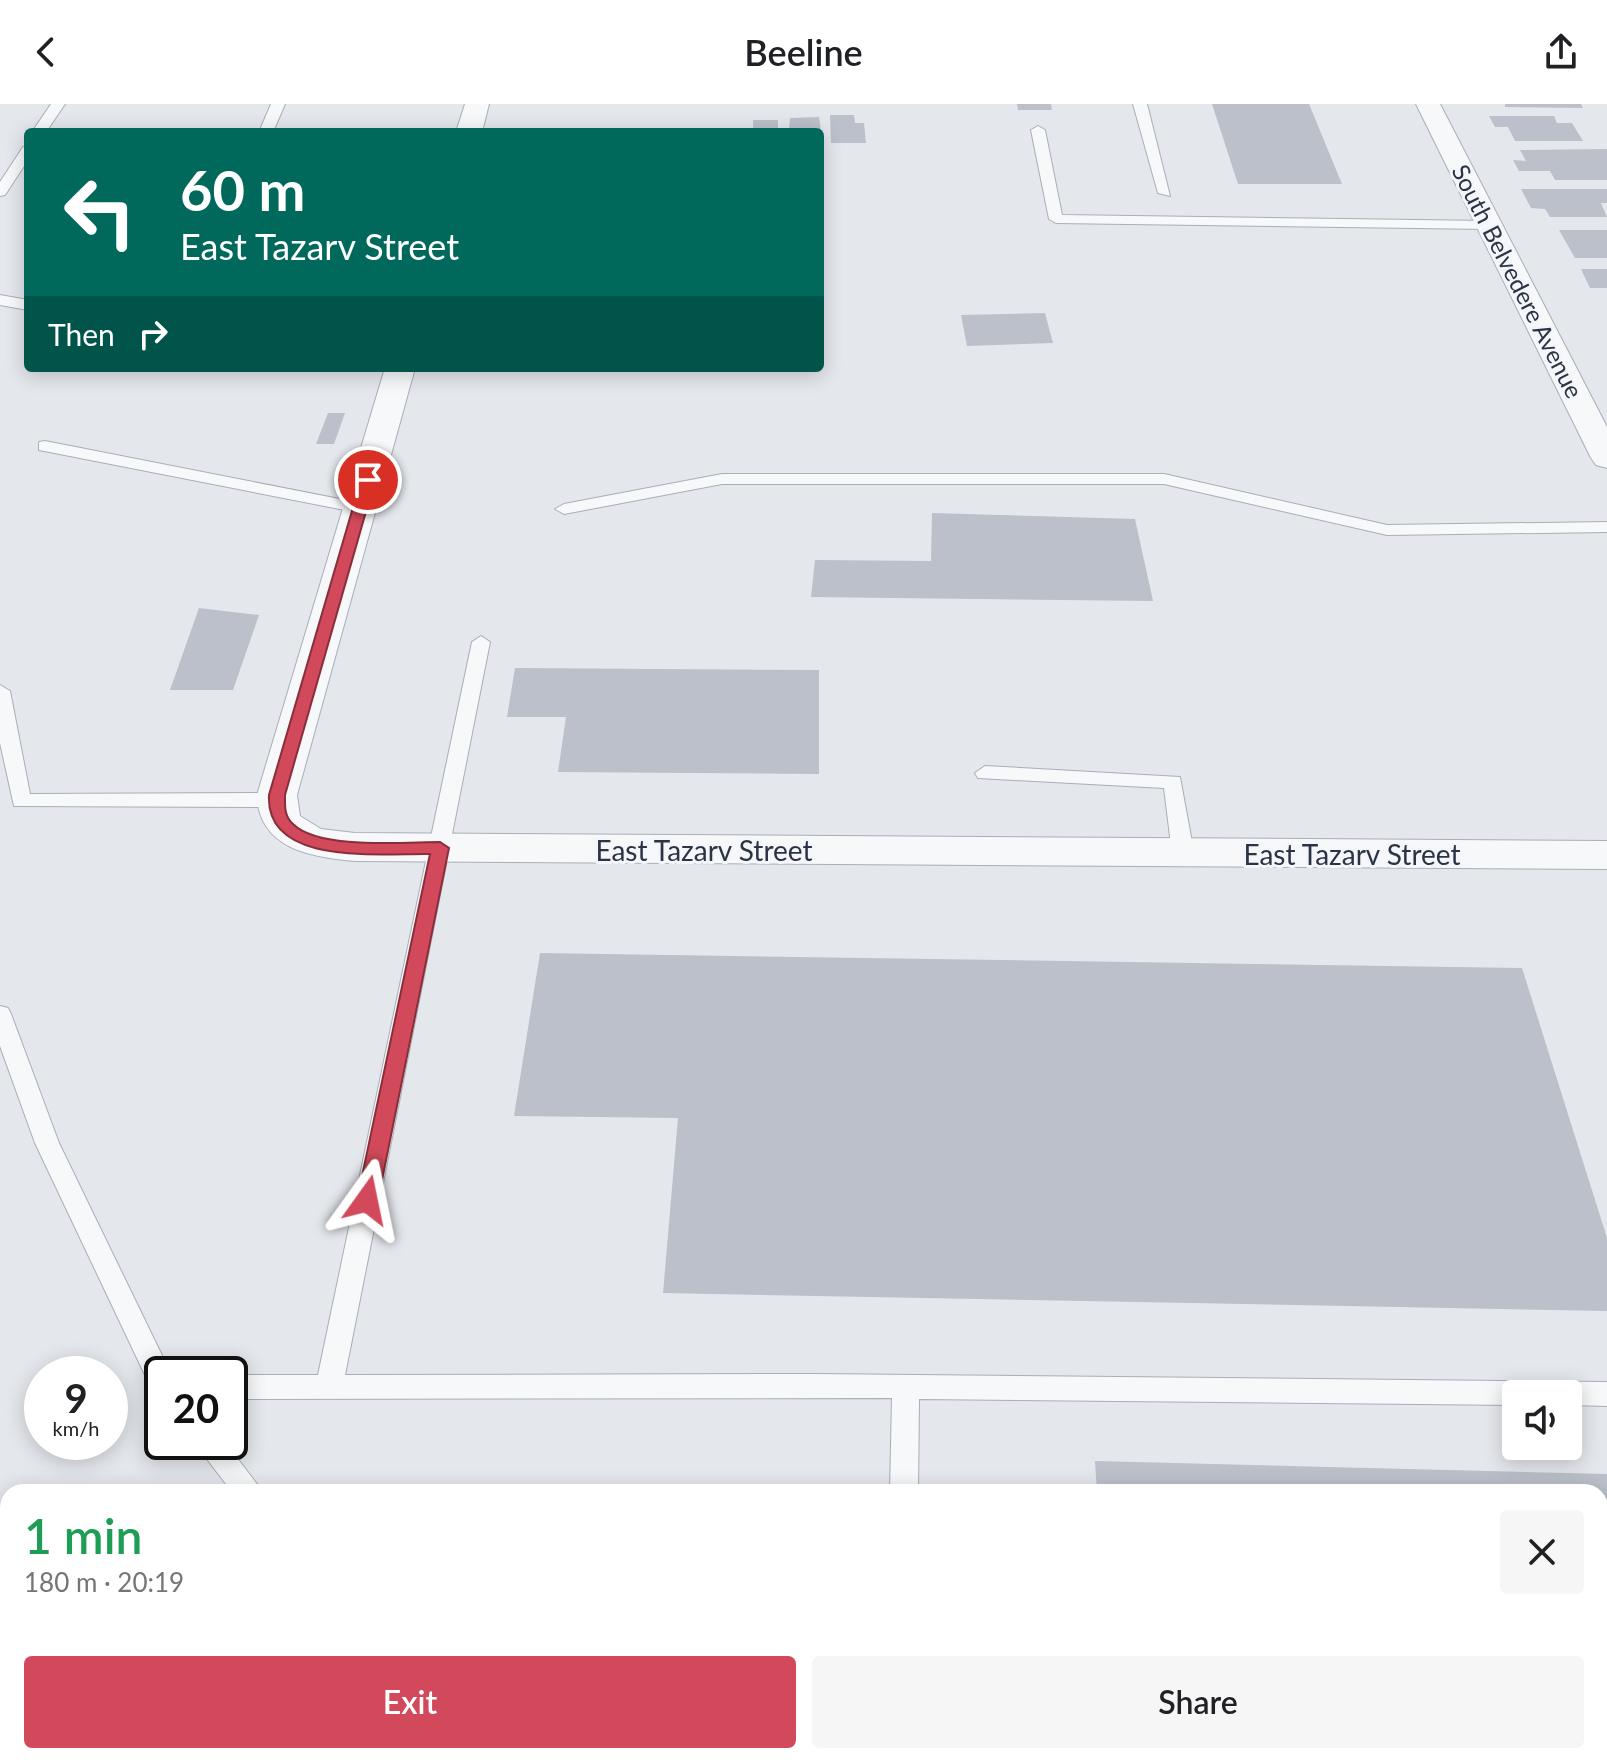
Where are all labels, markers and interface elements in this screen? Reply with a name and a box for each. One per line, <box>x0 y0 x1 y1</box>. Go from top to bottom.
icon: back <box>24 30 68 74</box>
text: Beeline <box>744 30 863 74</box>
icon: share <box>1539 30 1583 74</box>
text: 60 m <box>180 156 305 223</box>
street label: South Belvedere Avenue <box>1446 159 1590 403</box>
icon: left <box>48 160 152 264</box>
text: East Tazarv Street <box>180 224 459 268</box>
icon: right <box>131 312 175 356</box>
text: Then <box>48 316 115 352</box>
pin <box>334 446 402 514</box>
icon: arrive <box>346 458 390 502</box>
street label: East Tazarv Street <box>595 833 813 867</box>
street label: East Tazarv Street <box>1243 837 1461 871</box>
position arrow <box>325 1158 409 1242</box>
speed limit sign: 20 <box>144 1356 248 1460</box>
text: 9 <box>64 1374 88 1422</box>
map controls <box>1502 1380 1582 1460</box>
button: sound <box>1502 1380 1582 1460</box>
text: km/h <box>53 1416 99 1440</box>
text: 1 min <box>24 1507 142 1564</box>
button: close <box>1500 1510 1584 1594</box>
text: 180 m · 20:19 <box>24 1566 184 1598</box>
button: Exit <box>24 1656 796 1748</box>
button: Share <box>812 1656 1584 1748</box>

